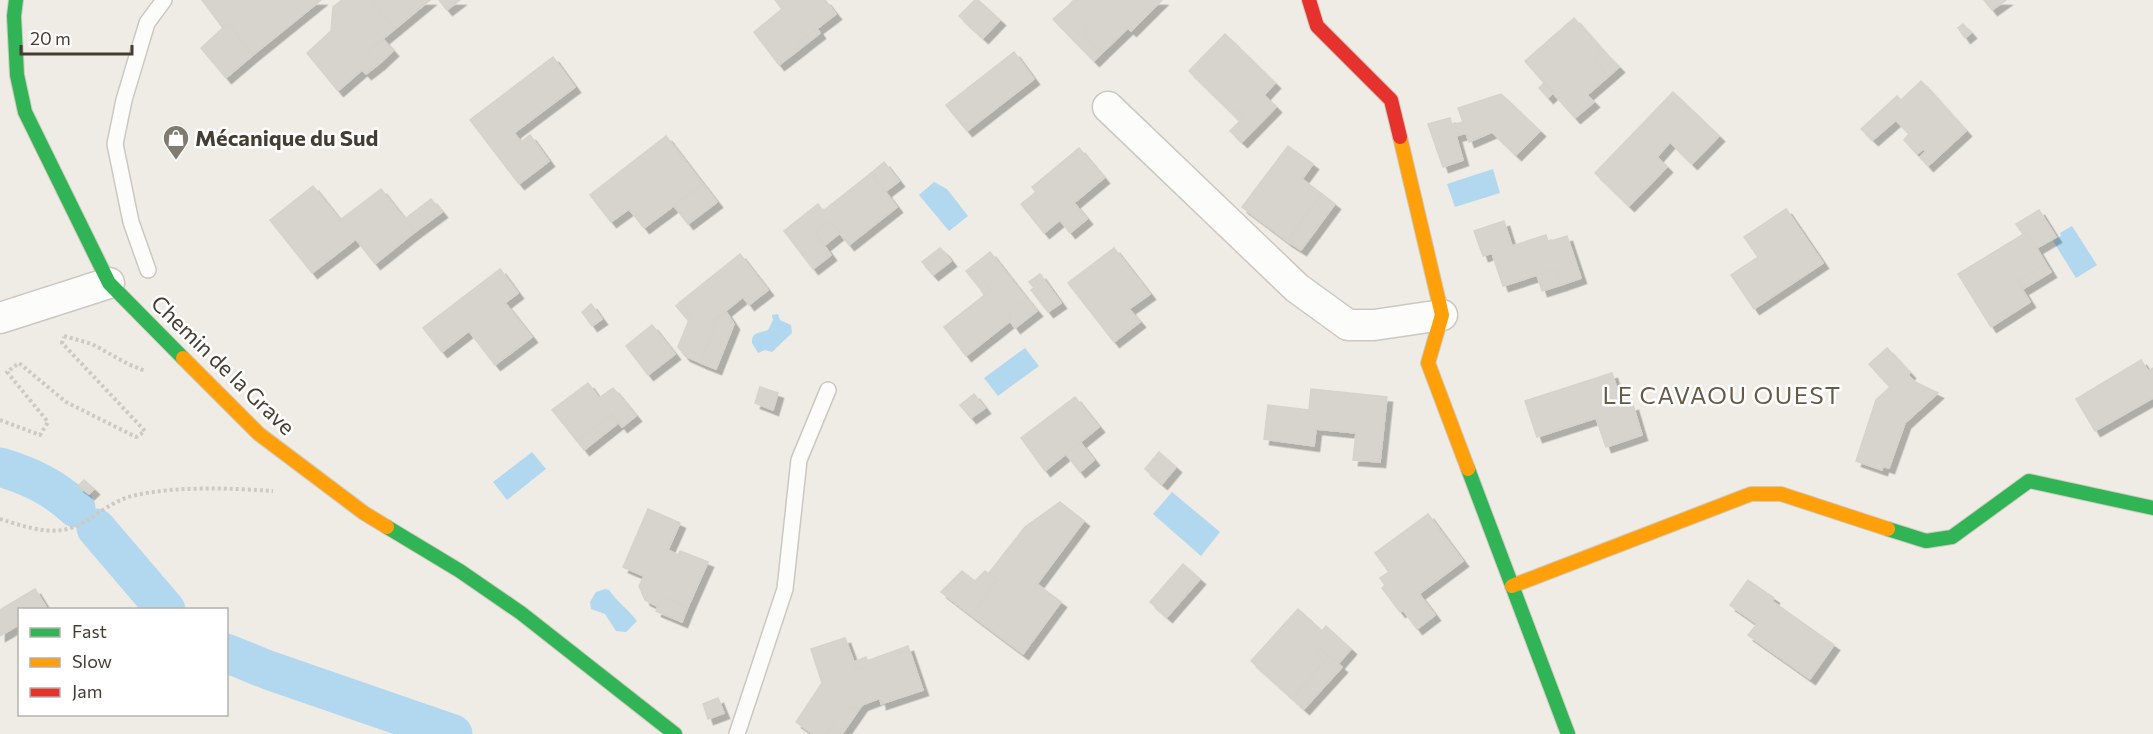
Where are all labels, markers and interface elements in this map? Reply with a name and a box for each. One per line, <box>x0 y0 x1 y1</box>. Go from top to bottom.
scale bar <box>21 18 132 56</box>
text: 20 m <box>30 27 71 49</box>
shop icon: Mécanique du Sud <box>161 123 191 161</box>
place label: Mécanique du Sud <box>195 124 378 151</box>
street label: Chemin de la Grave <box>146 289 301 440</box>
district label: LE CAVAOU OUEST <box>1602 380 1842 409</box>
legend <box>18 608 228 716</box>
text: Fast <box>72 620 107 642</box>
text: Slow <box>72 650 112 672</box>
text: Jam <box>72 680 102 702</box>

